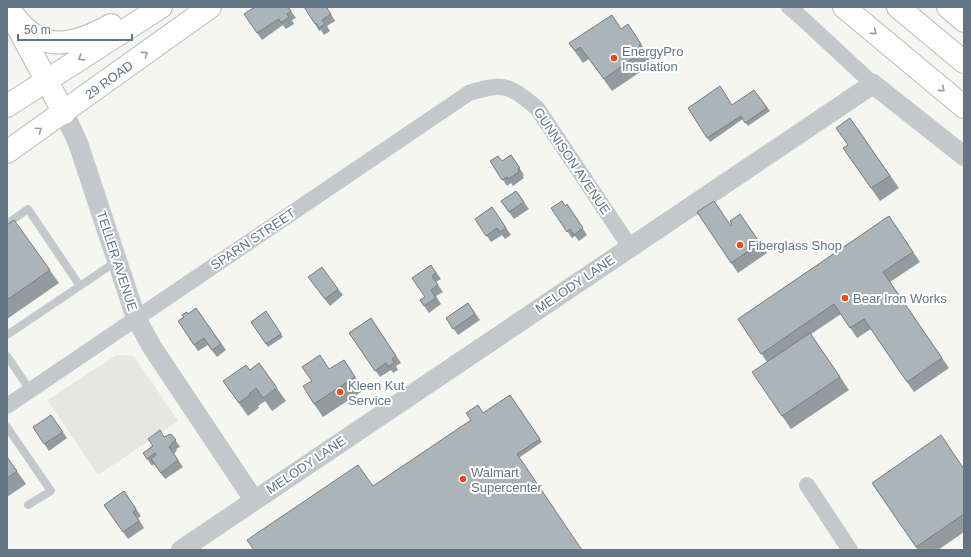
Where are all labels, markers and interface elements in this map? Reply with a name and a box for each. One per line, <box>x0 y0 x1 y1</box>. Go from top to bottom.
scale bar <box>18 16 132 42</box>
text: 50 m <box>24 23 51 37</box>
one-way arrow <box>869 27 877 34</box>
place label: EnergyPro Insulation <box>622 44 683 74</box>
one-way arrow <box>140 52 147 59</box>
marker: EnergyPro Insulation <box>609 53 619 63</box>
one-way arrow <box>78 54 85 61</box>
street label: 29 ROAD <box>82 58 136 102</box>
one-way arrow <box>938 84 945 91</box>
street label: GUNNISON AVENUE <box>531 105 613 217</box>
one-way arrow <box>35 127 42 135</box>
street label: SPARN STREET <box>208 205 298 273</box>
street label: TELLER AVENUE <box>94 209 140 313</box>
place label: Fiberglass Shop <box>748 238 842 253</box>
marker: Fiberglass Shop <box>735 240 745 250</box>
street label: MELODY LANE <box>533 252 618 316</box>
place label: Bear Iron Works <box>853 291 947 306</box>
marker: Bear Iron Works <box>840 293 850 303</box>
place label: Kleen Kut Service <box>348 378 405 408</box>
marker: Kleen Kut Service <box>335 387 345 397</box>
street label: MELODY LANE <box>264 433 349 497</box>
place label: Walmart Supercenter <box>471 465 542 495</box>
marker: Walmart Supercenter <box>458 474 468 484</box>

